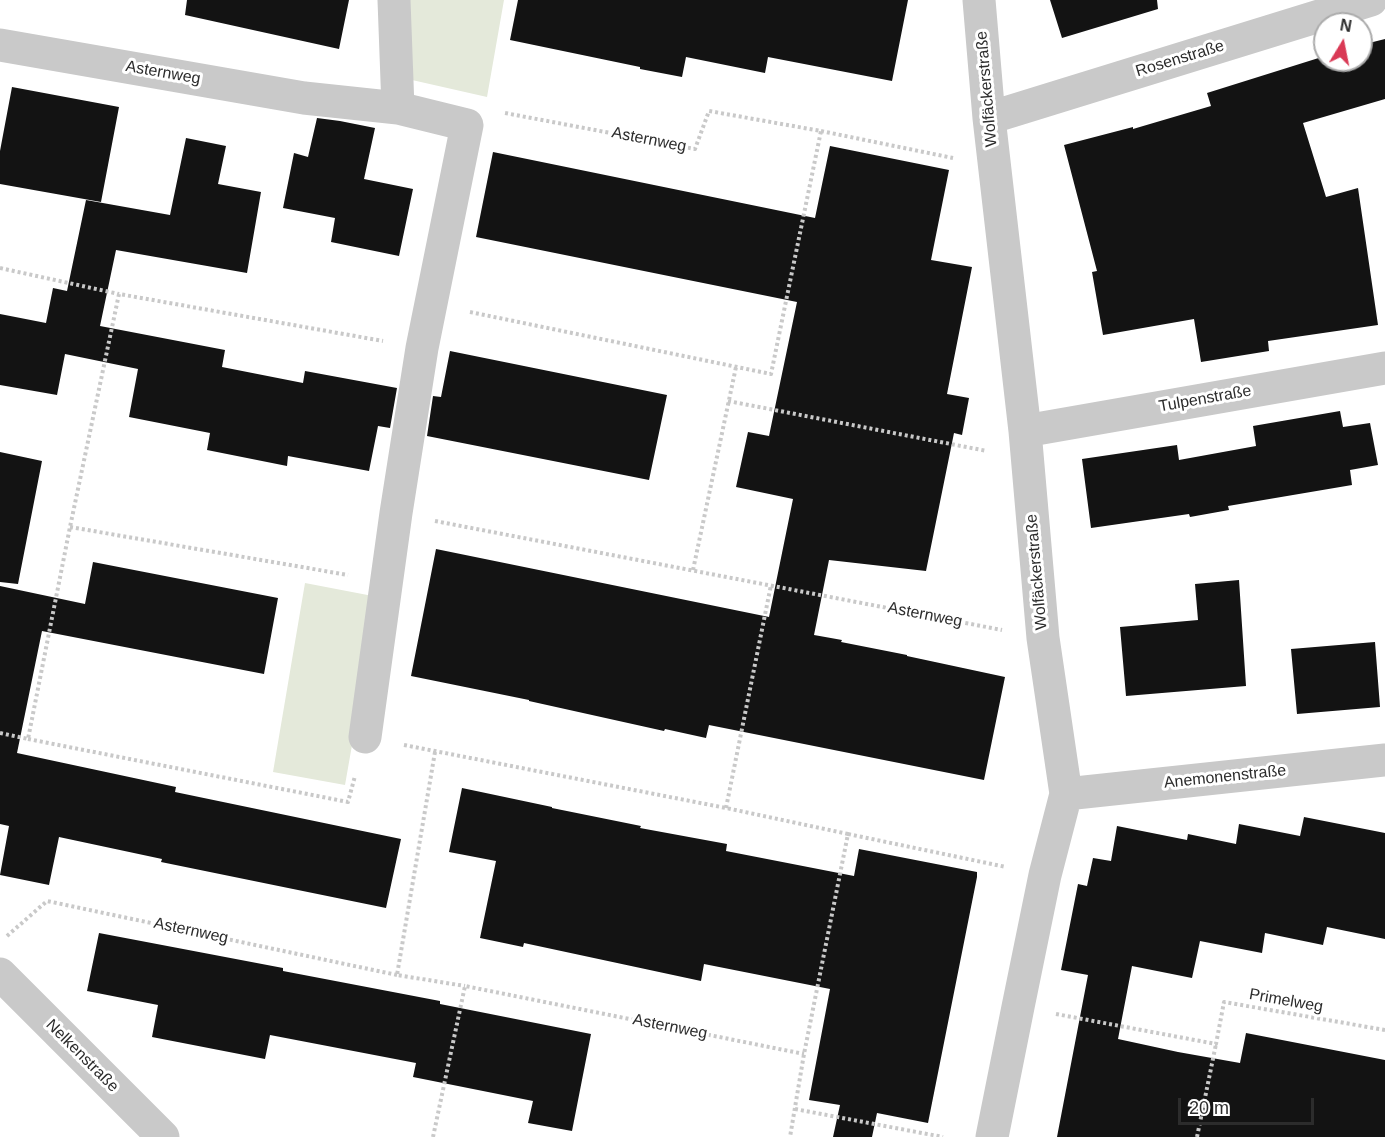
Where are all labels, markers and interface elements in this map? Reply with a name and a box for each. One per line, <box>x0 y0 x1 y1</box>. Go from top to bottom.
north arrow <box>1313 12 1373 72</box>
text: N <box>1339 16 1353 35</box>
street label: Wolfäckerstraße <box>972 30 1002 148</box>
street label: Rosenstraße <box>1133 36 1227 82</box>
street label: Asternweg <box>124 57 202 89</box>
street label: Asternweg <box>610 123 688 157</box>
street label: Tulpenstraße <box>1157 381 1253 417</box>
street label: Wolfäckerstraße <box>1022 513 1052 631</box>
street label: Asternweg <box>886 598 964 632</box>
street label: Anemonenstraße <box>1163 761 1287 793</box>
street label: Asternweg <box>152 914 230 948</box>
street label: Primelweg <box>1248 985 1324 1017</box>
street label: Asternweg <box>631 1010 709 1044</box>
street label: Nelkenstraße <box>42 1016 122 1096</box>
scale bar <box>1181 1086 1318 1124</box>
text: 20 m <box>1189 1098 1229 1118</box>

